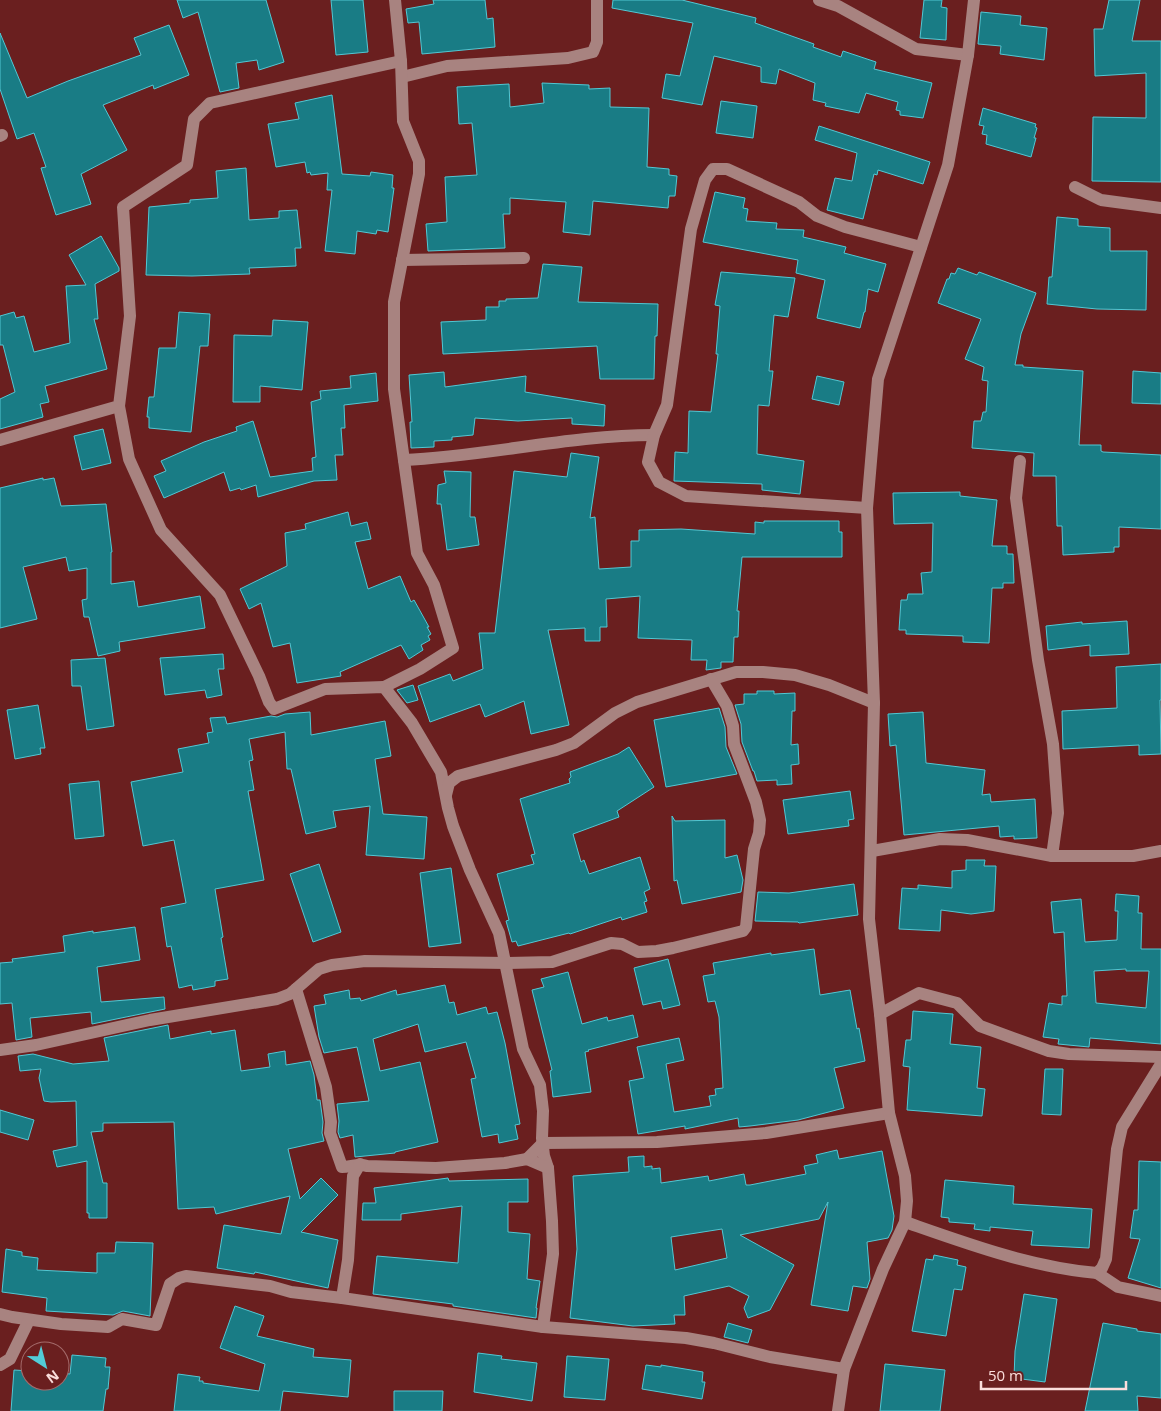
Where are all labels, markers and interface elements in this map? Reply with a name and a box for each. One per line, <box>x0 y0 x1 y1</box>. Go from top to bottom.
north arrow <box>20 1341 70 1391</box>
scale bar <box>981 1358 1126 1390</box>
text: 50 m <box>988 1365 1023 1385</box>
text: N <box>43 1366 63 1388</box>

